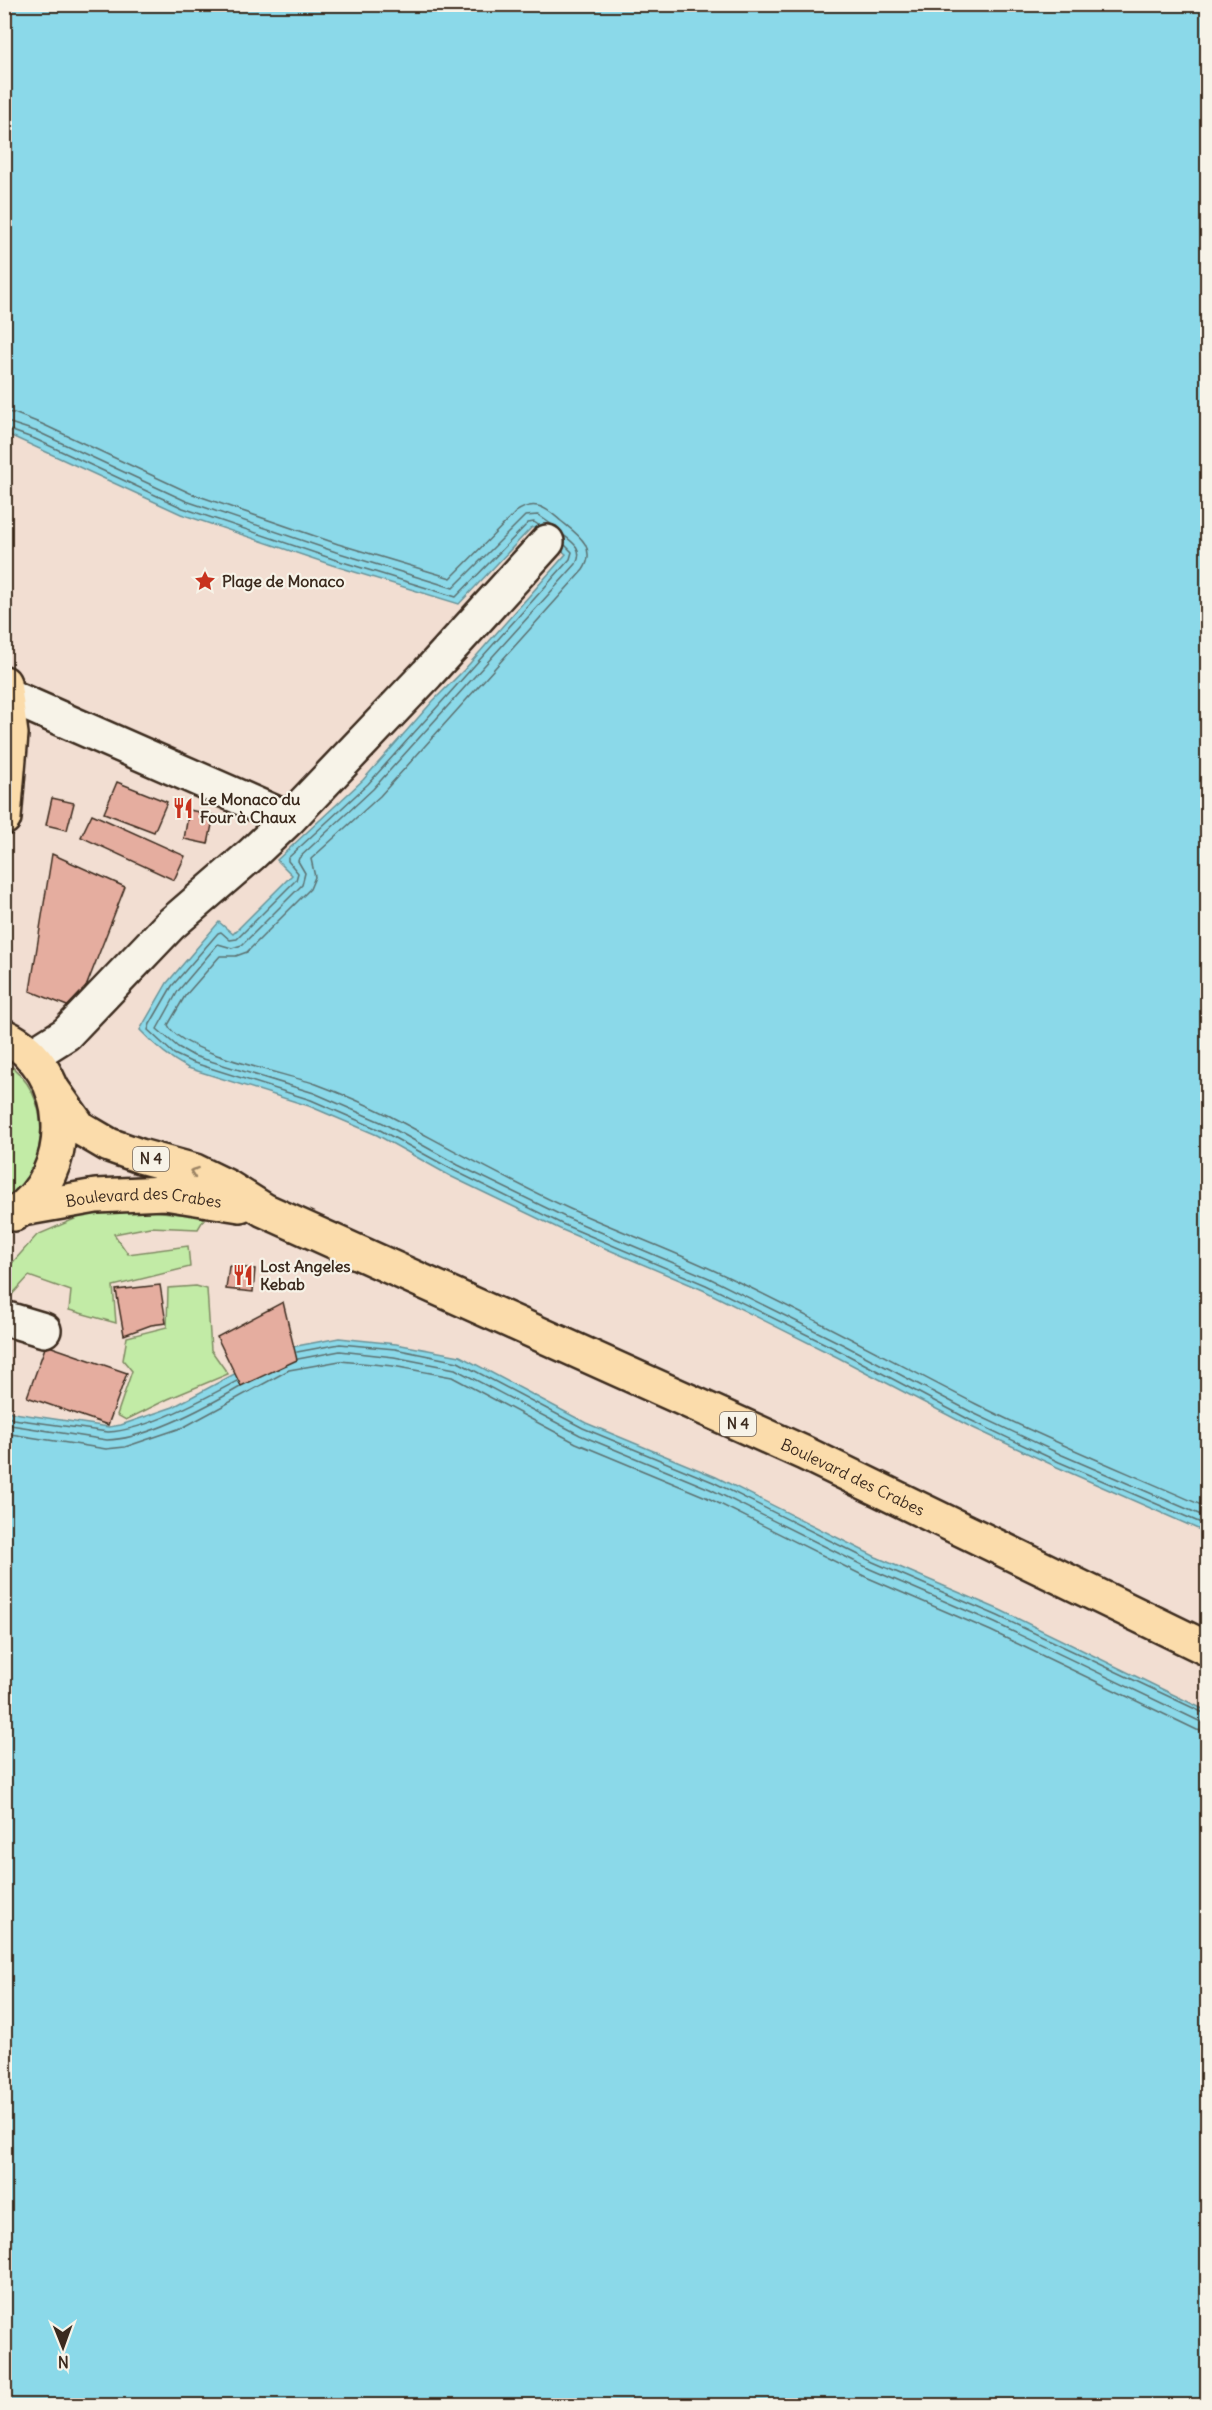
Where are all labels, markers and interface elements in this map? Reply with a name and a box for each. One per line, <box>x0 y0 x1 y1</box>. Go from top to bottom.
place icon: Plage de Monaco <box>193 569 217 593</box>
place label: Plage de Monaco <box>222 571 345 592</box>
place label: Le Monaco du Four à Chaux <box>200 789 301 827</box>
restaurant icon: Le Monaco du Four à Chaux <box>171 796 195 820</box>
road number: N 4 <box>133 1147 169 1171</box>
one-way arrow <box>190 1167 200 1180</box>
street label: Boulevard des Crabes <box>64 1183 223 1212</box>
place label: Lost Angeles Kebab <box>260 1256 351 1294</box>
restaurant icon: Lost Angeles Kebab <box>231 1263 255 1287</box>
road number: N 4 <box>720 1412 756 1436</box>
street label: Boulevard des Crabes <box>778 1434 928 1520</box>
north arrow <box>33 2317 93 2377</box>
text: N <box>58 2352 69 2372</box>

